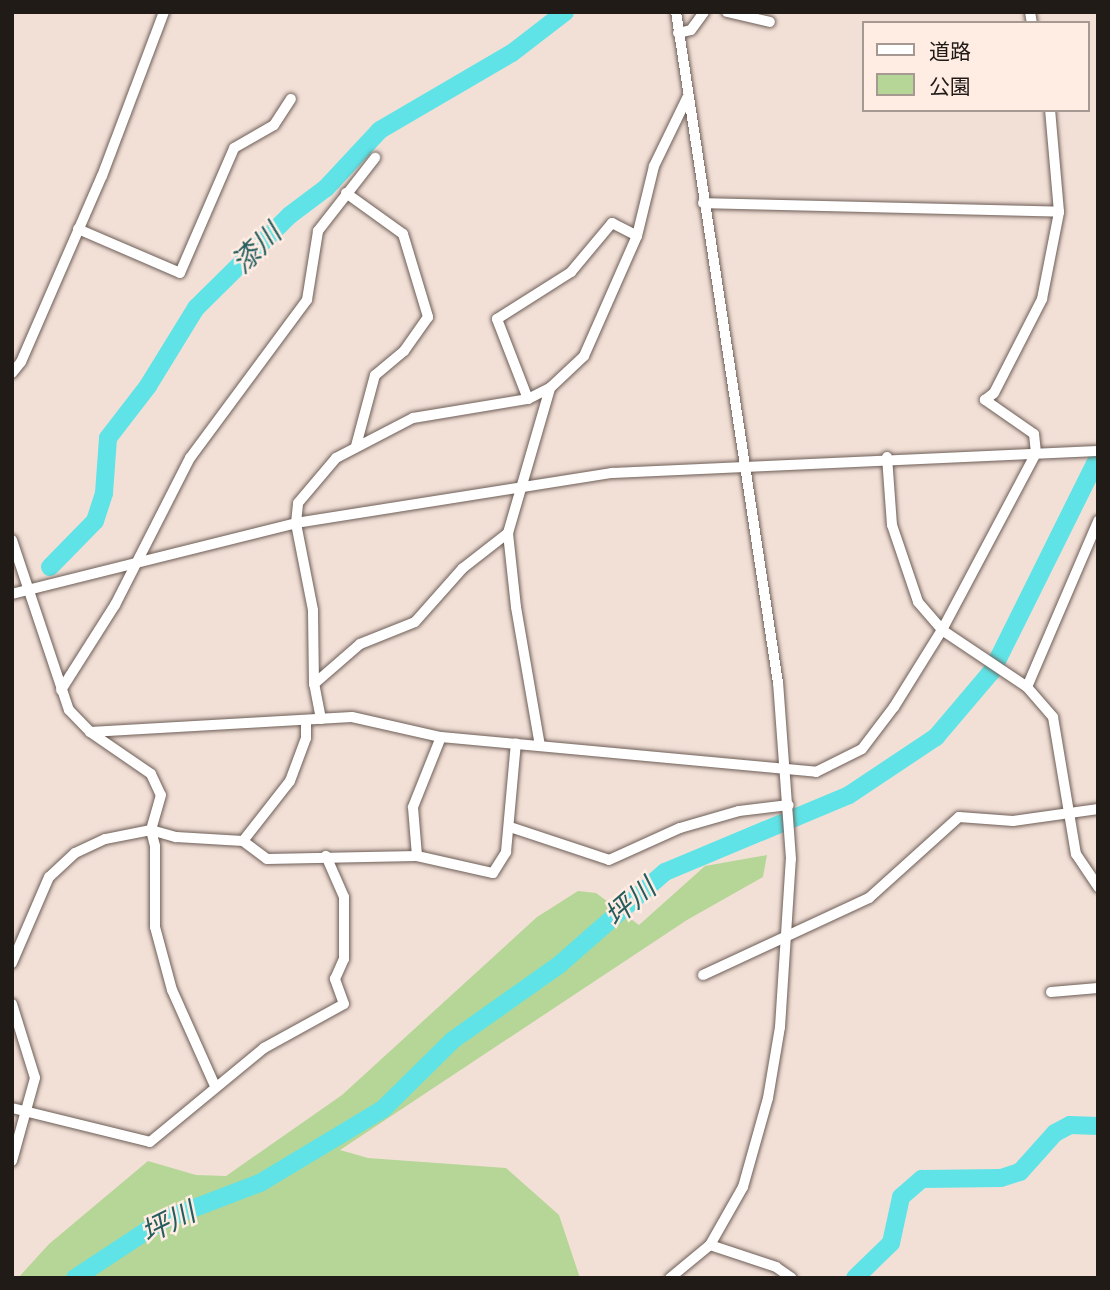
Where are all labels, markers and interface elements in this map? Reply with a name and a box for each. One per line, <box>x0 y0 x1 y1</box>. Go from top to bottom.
legend <box>862 21 1089 112</box>
text: 道路 <box>929 39 971 64</box>
text: 公園 <box>929 74 971 99</box>
water label: 漆川 <box>224 216 288 280</box>
water label: 坪川 <box>598 871 662 933</box>
water label: 坪川 <box>135 1195 201 1249</box>

